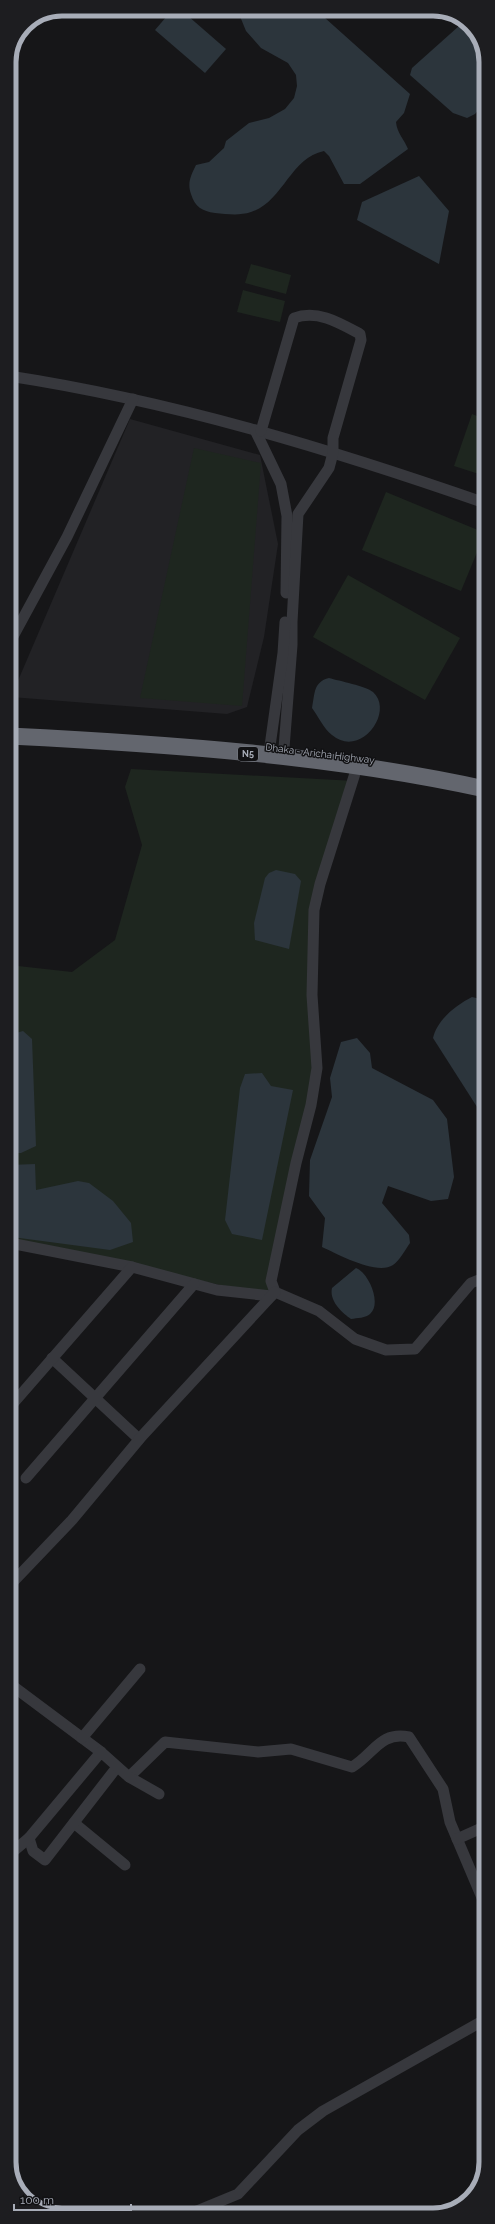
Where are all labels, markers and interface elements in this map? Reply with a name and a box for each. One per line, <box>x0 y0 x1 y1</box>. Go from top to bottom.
street label: Dhaka - Aricha Highway <box>265 741 376 766</box>
road number: N5 <box>238 747 258 761</box>
scale bar <box>14 2186 131 2212</box>
text: 100 m <box>20 2193 54 2207</box>

